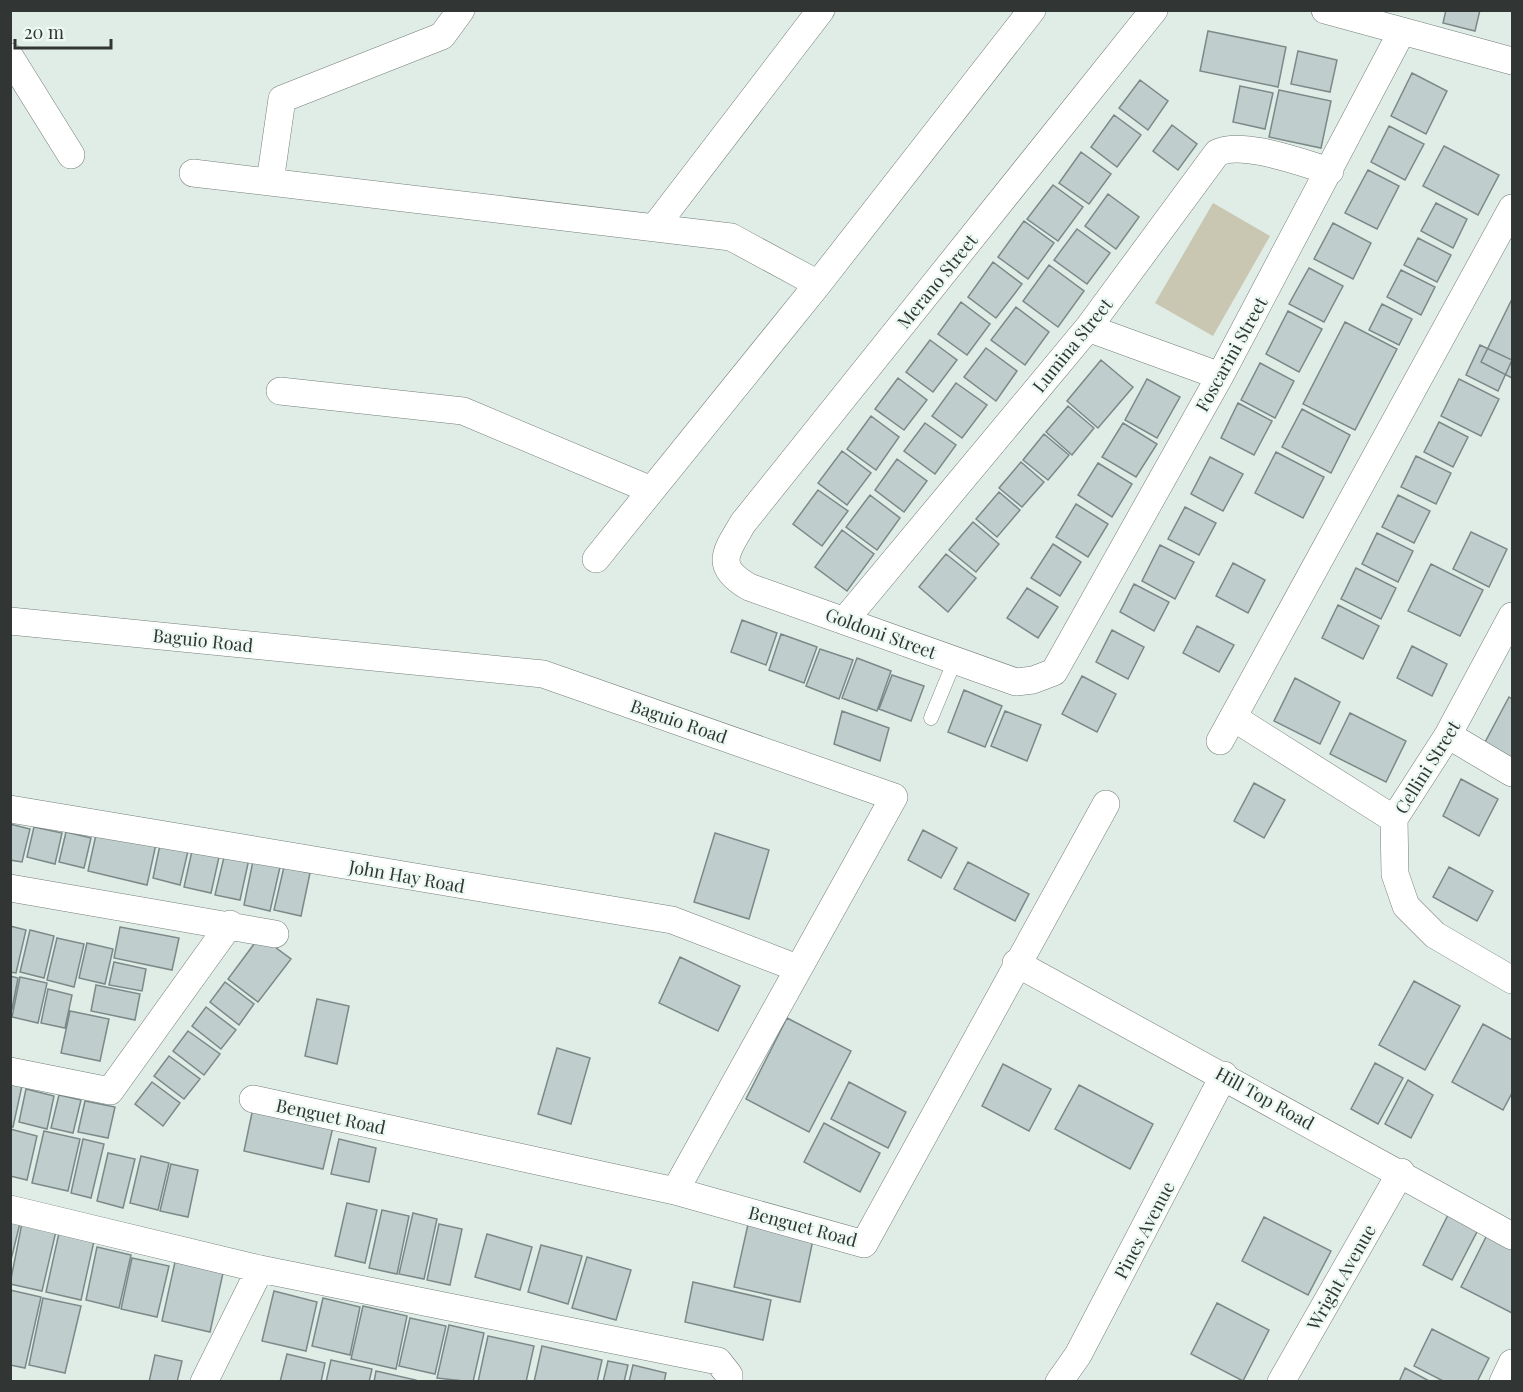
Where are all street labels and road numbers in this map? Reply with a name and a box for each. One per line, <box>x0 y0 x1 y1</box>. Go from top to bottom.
street label: Merano Street <box>892 228 983 333</box>
street label: Lumina Street <box>1027 292 1118 397</box>
street label: Foscarini Street <box>1190 292 1273 416</box>
street label: Goldoni Street <box>822 602 940 664</box>
street label: Baguio Road <box>152 623 255 657</box>
street label: Baguio Road <box>627 693 731 749</box>
street label: Cellini Street <box>1389 715 1466 818</box>
street label: John Hay Road <box>346 854 467 898</box>
street label: Hill Top Road <box>1211 1061 1319 1135</box>
street label: Benguet Road <box>274 1093 389 1139</box>
street label: Pines Avenue <box>1108 1177 1180 1283</box>
street label: Benguet Road <box>746 1200 860 1252</box>
street label: Wright Avenue <box>1301 1220 1381 1335</box>

